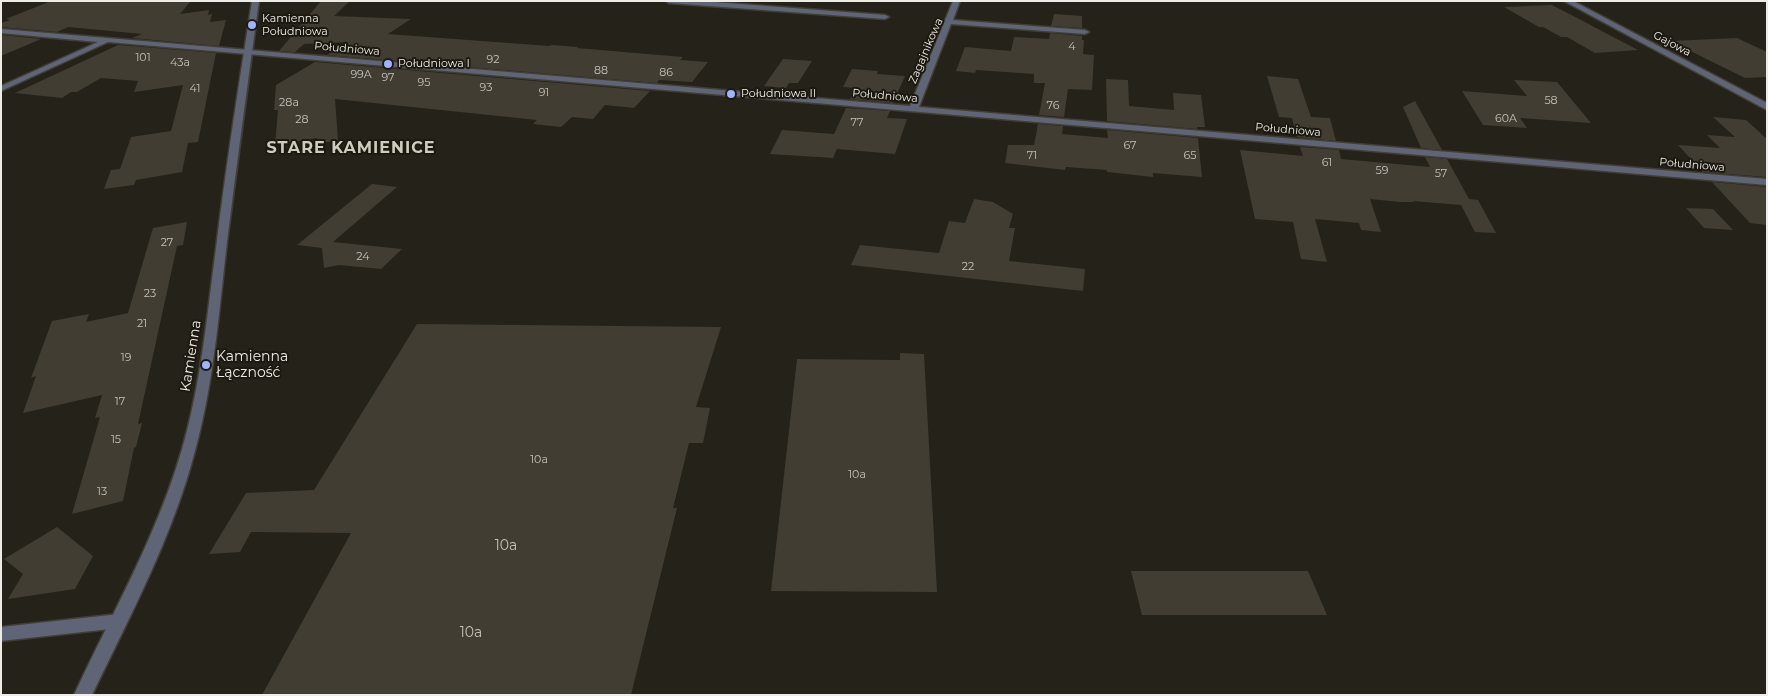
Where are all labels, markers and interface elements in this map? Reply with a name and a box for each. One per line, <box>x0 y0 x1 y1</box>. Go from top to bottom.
place label: Kamienna Południowa <box>262 12 328 38</box>
street label: Zagajnikowa <box>906 16 946 86</box>
marker: Kamienna Południowa <box>246 19 258 31</box>
street label: Gajowa <box>1651 29 1693 59</box>
street label: Południowa <box>314 40 380 58</box>
house number: 4 <box>1068 40 1076 54</box>
house number: 101 <box>135 51 151 65</box>
house number: 92 <box>487 53 499 67</box>
house number: 43a <box>170 56 190 70</box>
place label: Południowa I <box>398 57 470 71</box>
marker: Południowa I <box>382 58 394 70</box>
house number: 88 <box>594 64 608 78</box>
house number: 86 <box>659 66 673 80</box>
house number: 99A <box>350 68 372 82</box>
house number: 97 <box>381 71 395 85</box>
house number: 95 <box>418 76 430 90</box>
house number: 93 <box>480 81 492 95</box>
house number: 41 <box>190 82 200 96</box>
house number: 91 <box>539 86 549 100</box>
place label: Południowa II <box>741 87 816 101</box>
street label: Południowa <box>852 87 918 105</box>
marker: Południowa II <box>725 88 737 100</box>
house number: 58 <box>1544 94 1558 108</box>
house number: 28a <box>279 96 299 110</box>
house number: 76 <box>1047 99 1059 113</box>
house number: 60A <box>1495 112 1517 126</box>
house number: 28 <box>295 113 309 127</box>
house number: 77 <box>851 116 863 130</box>
street label: Południowa <box>1255 121 1321 139</box>
district label: STARE KAMIENICE <box>265 138 437 158</box>
house number: 67 <box>1123 139 1137 153</box>
house number: 71 <box>1027 149 1037 163</box>
house number: 65 <box>1184 149 1196 163</box>
house number: 61 <box>1322 156 1332 170</box>
street label: Południowa <box>1659 156 1725 174</box>
house number: 59 <box>1376 164 1388 178</box>
house number: 57 <box>1435 167 1447 181</box>
house number: 27 <box>161 236 173 250</box>
house number: 24 <box>356 250 370 264</box>
house number: 22 <box>962 260 974 274</box>
house number: 23 <box>144 287 156 301</box>
house number: 21 <box>137 317 147 331</box>
street label: Kamienna <box>177 319 205 393</box>
place label: Kamienna Łączność <box>216 349 288 382</box>
house number: 19 <box>121 351 131 365</box>
marker: Kamienna Łączność <box>200 359 212 371</box>
house number: 17 <box>115 395 125 409</box>
house number: 15 <box>111 433 121 447</box>
house number: 10a <box>530 453 548 467</box>
house number: 10a <box>848 468 866 482</box>
house number: 13 <box>97 485 107 499</box>
house number: 10a <box>495 538 517 554</box>
house number: 10a <box>460 625 482 641</box>

